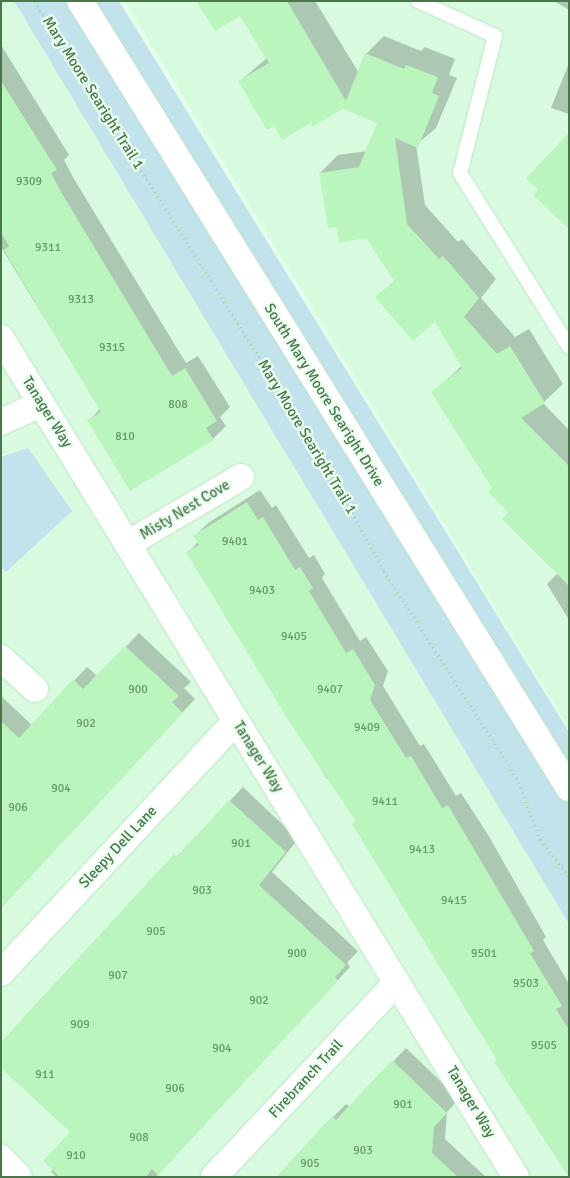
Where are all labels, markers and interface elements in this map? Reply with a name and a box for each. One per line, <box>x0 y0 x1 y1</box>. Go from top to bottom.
street label: Mary Moore Searight Trail 1 <box>38 13 148 173</box>
house number: 9309 <box>16 175 42 189</box>
house number: 9311 <box>35 241 61 255</box>
house number: 9313 <box>68 293 94 307</box>
street label: South Mary Moore Searight Drive <box>260 300 388 490</box>
house number: 9315 <box>99 341 125 355</box>
street label: Mary Moore Searight Trail 1 <box>254 356 360 518</box>
street label: Tanager Way <box>18 373 76 451</box>
house number: 808 <box>168 398 188 412</box>
house number: 810 <box>115 430 135 444</box>
street label: Misty Nest Cove <box>137 476 233 544</box>
house number: 9401 <box>222 535 248 549</box>
house number: 9403 <box>249 584 275 598</box>
house number: 9405 <box>281 630 307 644</box>
house number: 900 <box>128 683 148 697</box>
house number: 9407 <box>317 683 343 697</box>
house number: 902 <box>76 717 96 731</box>
street label: Tanager Way <box>229 718 287 796</box>
house number: 9409 <box>354 721 380 735</box>
house number: 904 <box>51 782 71 796</box>
house number: 9411 <box>372 795 398 809</box>
house number: 906 <box>8 801 28 815</box>
street label: Sleepy Dell Lane <box>75 802 161 892</box>
house number: 901 <box>231 837 251 851</box>
house number: 9413 <box>409 843 435 857</box>
house number: 903 <box>192 884 212 898</box>
house number: 9415 <box>441 894 467 908</box>
house number: 905 <box>146 925 166 939</box>
house number: 900 <box>287 947 307 961</box>
house number: 9501 <box>471 947 497 961</box>
house number: 907 <box>108 969 128 983</box>
house number: 9503 <box>513 977 539 991</box>
house number: 902 <box>249 994 269 1008</box>
house number: 909 <box>70 1018 90 1032</box>
street label: Firebranch Trail <box>265 1036 347 1122</box>
house number: 9505 <box>531 1039 557 1053</box>
house number: 904 <box>212 1042 232 1056</box>
street label: Tanager Way <box>443 1063 499 1141</box>
house number: 911 <box>35 1068 55 1082</box>
house number: 906 <box>165 1082 185 1096</box>
house number: 901 <box>393 1098 413 1112</box>
house number: 908 <box>129 1131 149 1145</box>
house number: 903 <box>353 1144 373 1158</box>
house number: 910 <box>66 1149 86 1163</box>
house number: 905 <box>300 1157 320 1171</box>

